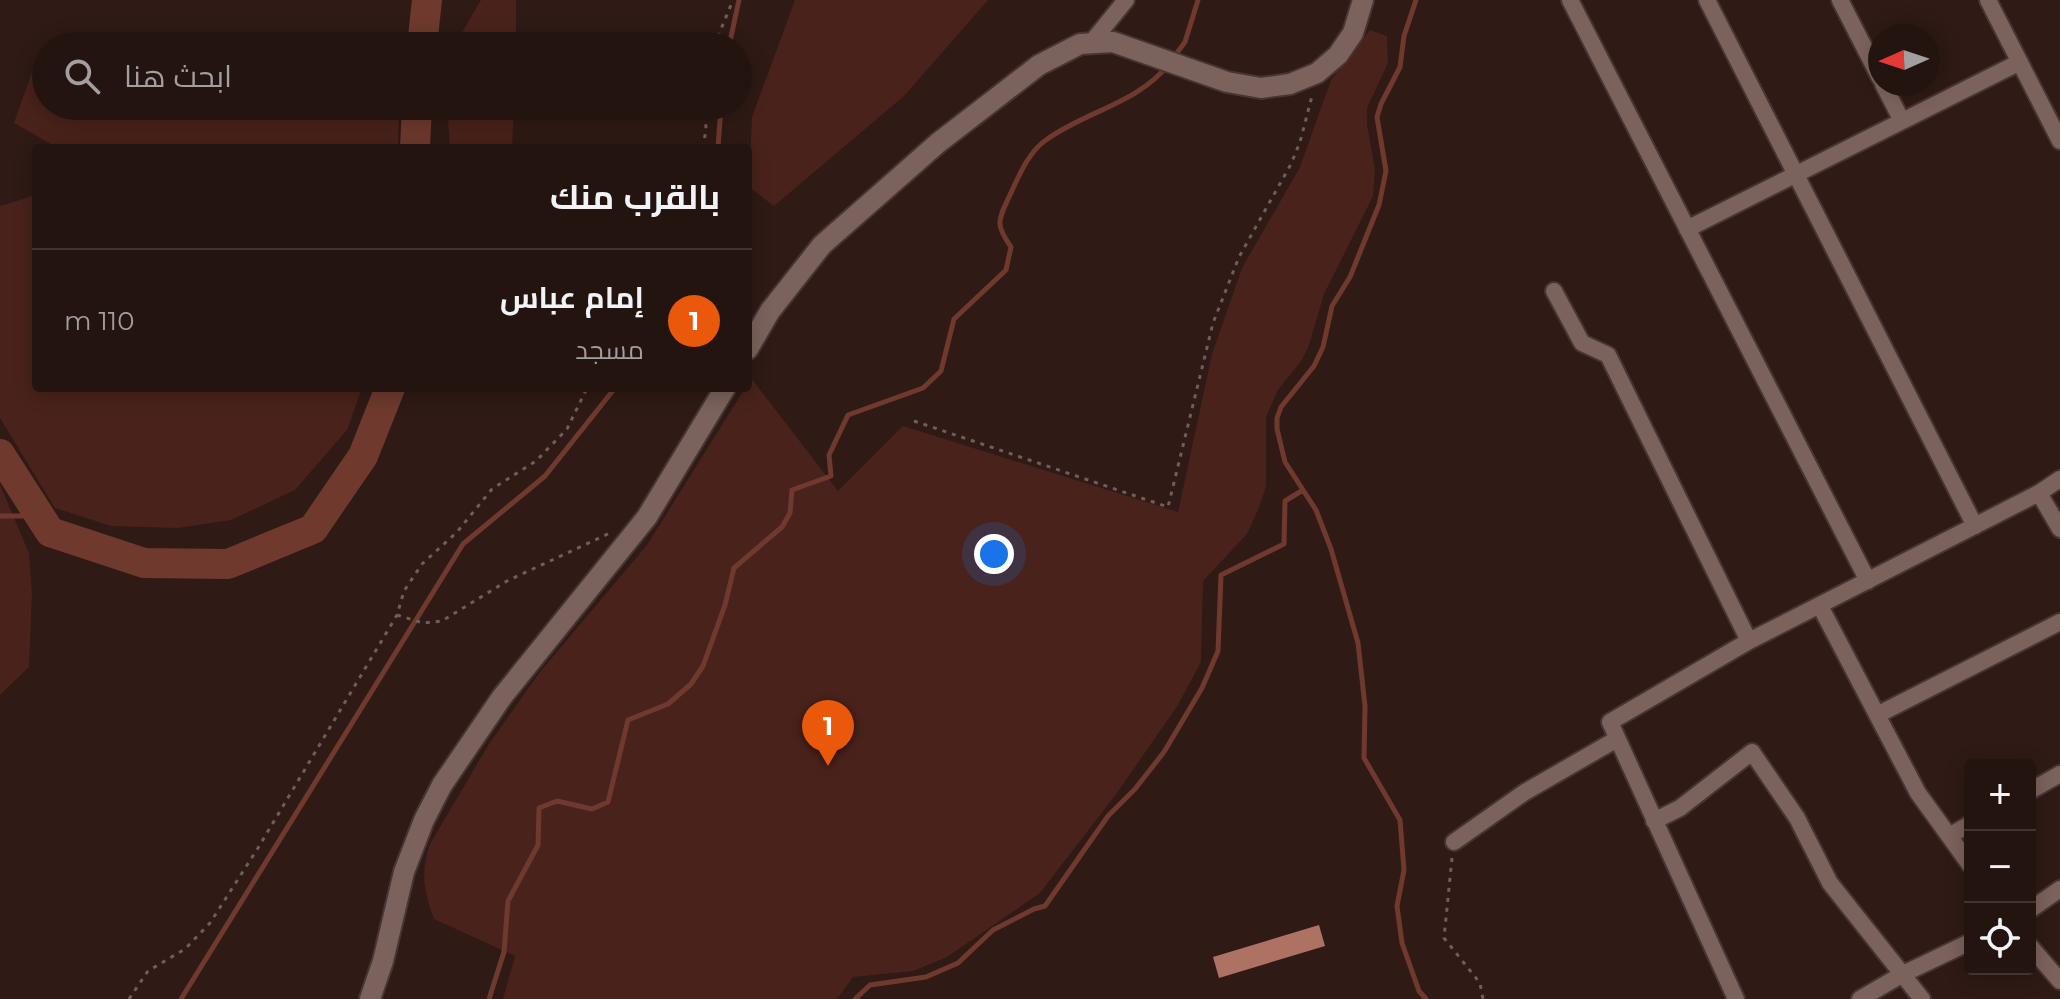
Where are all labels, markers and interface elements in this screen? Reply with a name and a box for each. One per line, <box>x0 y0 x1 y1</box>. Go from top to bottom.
north arrow <box>1868 24 1940 96</box>
search box <box>32 32 752 120</box>
icon: search <box>60 54 104 98</box>
text: ابحث هنا <box>124 58 232 95</box>
text: بالقرب منك <box>550 176 720 218</box>
text: إمام عباس <box>500 279 644 316</box>
text: 110 m <box>64 305 134 337</box>
text: 1 <box>689 305 699 337</box>
text: مسجد <box>575 334 644 366</box>
your location <box>974 534 1014 574</box>
pin: 1 <box>802 700 854 766</box>
map controls <box>1964 759 2036 975</box>
button: + <box>1964 759 2036 831</box>
button: − <box>1964 831 2036 903</box>
button: locate <box>1964 903 2036 975</box>

